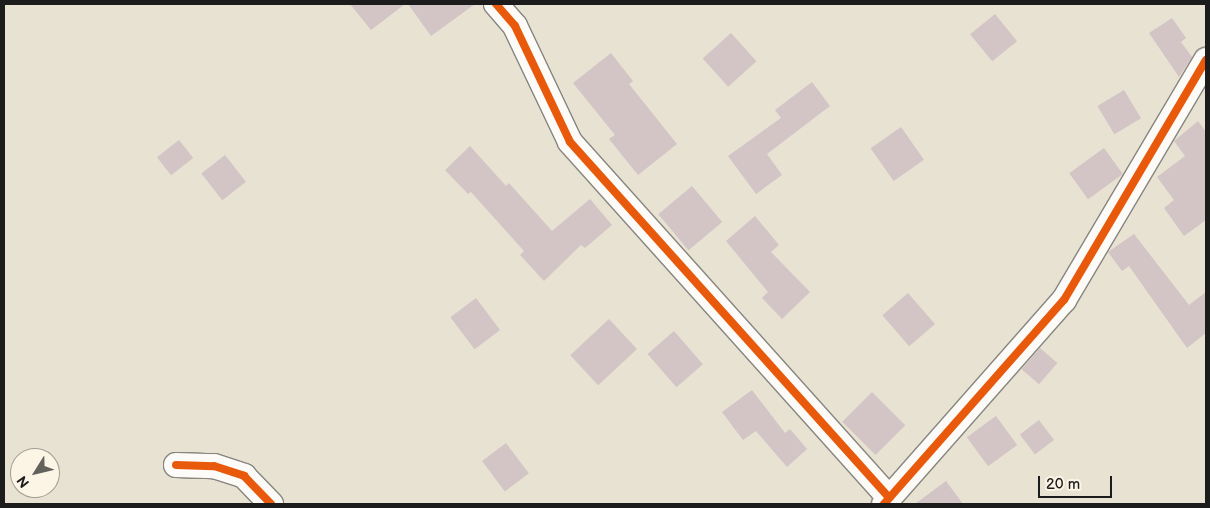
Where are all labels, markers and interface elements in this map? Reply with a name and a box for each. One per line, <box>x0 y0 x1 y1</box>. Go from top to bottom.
north arrow <box>10 448 60 498</box>
scale bar <box>1040 466 1114 498</box>
text: N <box>13 472 33 491</box>
text: 20 m <box>1046 475 1080 494</box>

